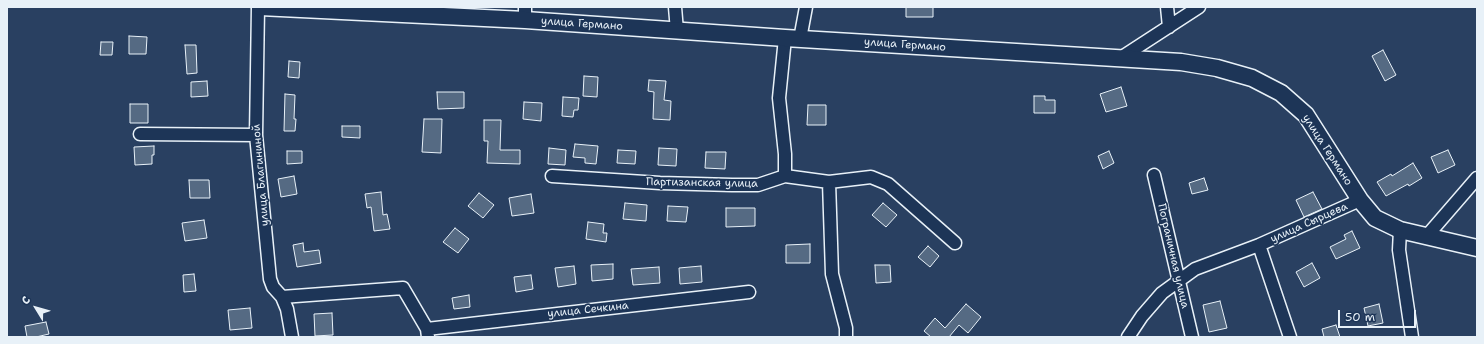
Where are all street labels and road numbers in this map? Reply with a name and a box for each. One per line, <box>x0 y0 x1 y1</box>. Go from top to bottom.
street label: улица Германо <box>541 15 623 33</box>
street label: улица Германо <box>864 36 946 54</box>
street label: улица Германо <box>1299 112 1355 188</box>
street label: улица Благининой <box>250 123 272 227</box>
street label: Партизанская улица <box>646 175 758 191</box>
street label: улица Сырцева <box>1268 200 1350 246</box>
street label: Пограничная улица <box>1155 202 1191 310</box>
street label: улица Сечкина <box>547 299 629 321</box>

